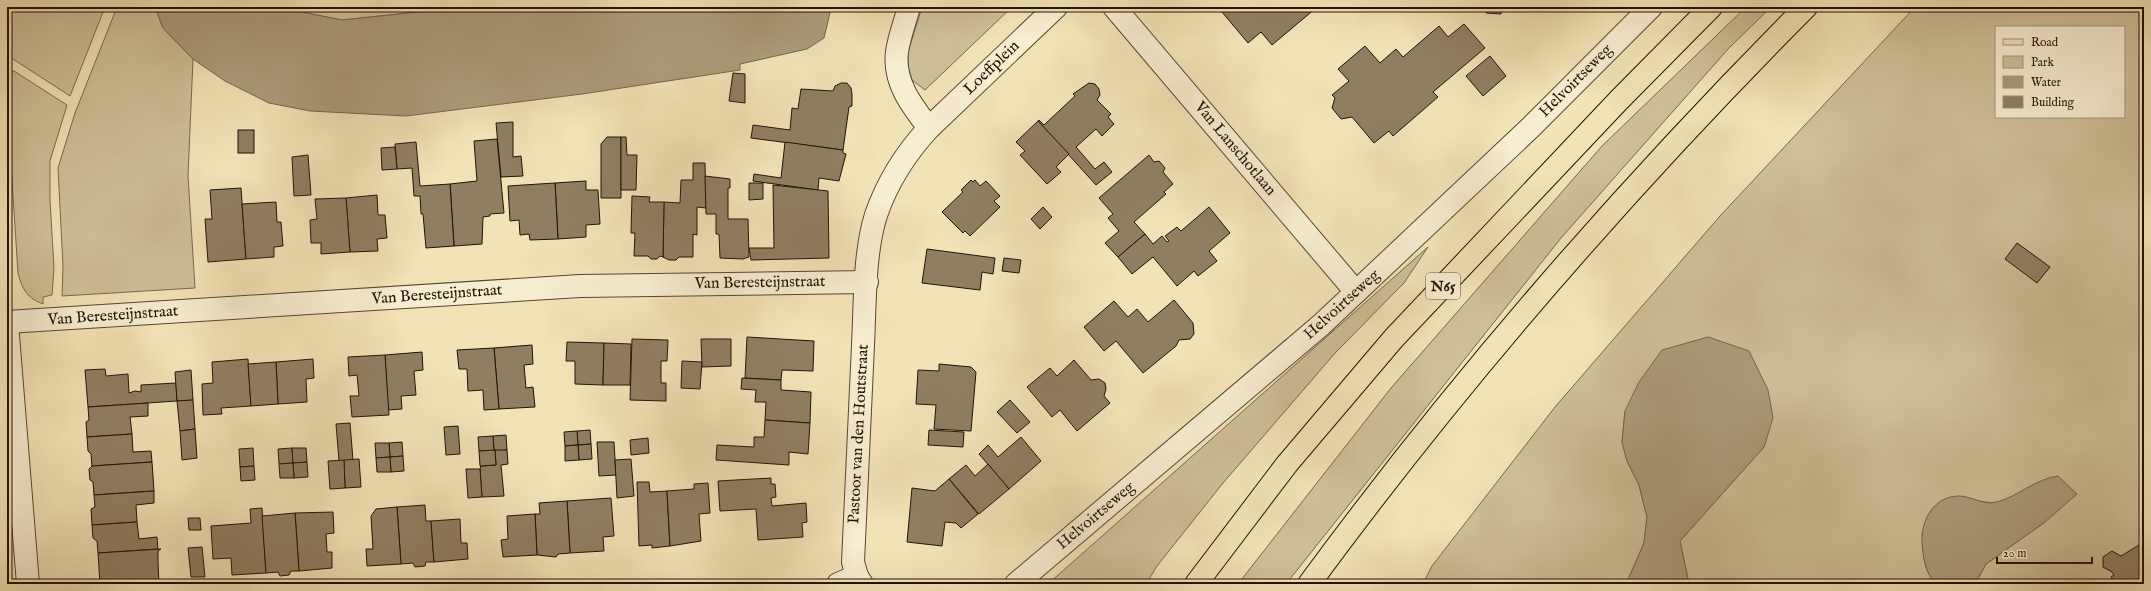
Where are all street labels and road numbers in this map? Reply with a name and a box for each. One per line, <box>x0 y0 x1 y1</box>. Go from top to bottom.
street label: Loeffplein <box>960 36 1024 100</box>
street label: Helvoirtseweg <box>1535 40 1617 122</box>
street label: Van Lanschotlaan <box>1189 97 1281 201</box>
street label: Helvoirtseweg <box>1300 265 1384 344</box>
street label: Van Beresteijnstraat <box>693 272 826 294</box>
road number: N65 <box>1426 273 1460 299</box>
street label: Van Beresteijnstraat <box>370 280 503 310</box>
street label: Van Beresteijnstraat <box>46 301 179 331</box>
street label: Pastoor van den Houtstraat <box>844 343 874 524</box>
street label: Helvoirtseweg <box>1053 477 1139 554</box>

